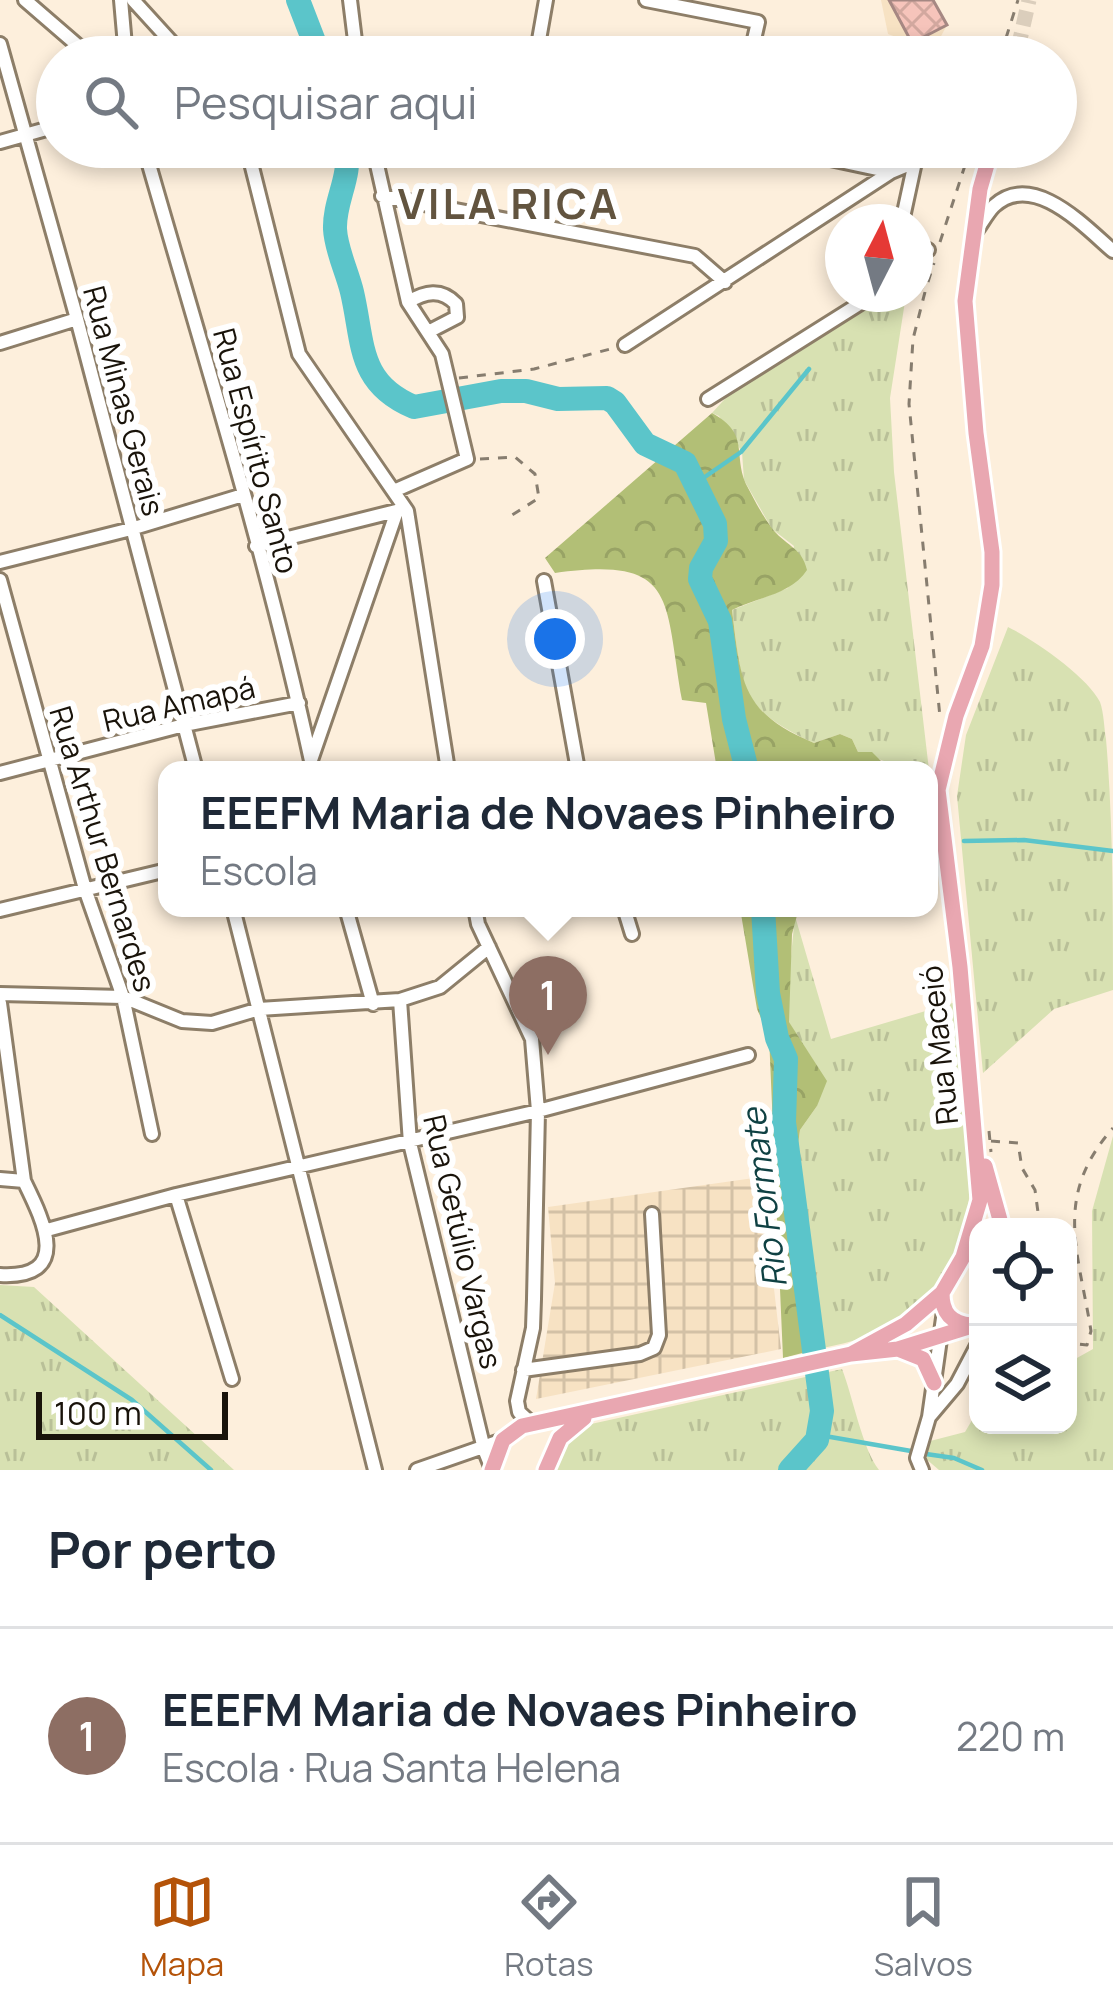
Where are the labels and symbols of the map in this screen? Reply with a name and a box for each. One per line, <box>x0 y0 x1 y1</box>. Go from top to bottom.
district label: VILA RICA <box>398 174 620 232</box>
north arrow <box>825 204 933 312</box>
street label: Rua Minas Gerais <box>74 281 175 520</box>
street label: Rua Espírito Santo <box>204 324 309 578</box>
your location <box>525 609 585 669</box>
street label: Rua Amapá <box>99 666 259 741</box>
street label: Rua Arthur Bernardes <box>40 701 166 996</box>
pin: 1 <box>509 956 587 1055</box>
street label: Rua Maceió <box>910 964 967 1127</box>
water label: Rio Formate <box>730 1104 797 1290</box>
street label: Rua Getúlio Vargas <box>414 1111 513 1373</box>
scale bar <box>36 1386 228 1439</box>

